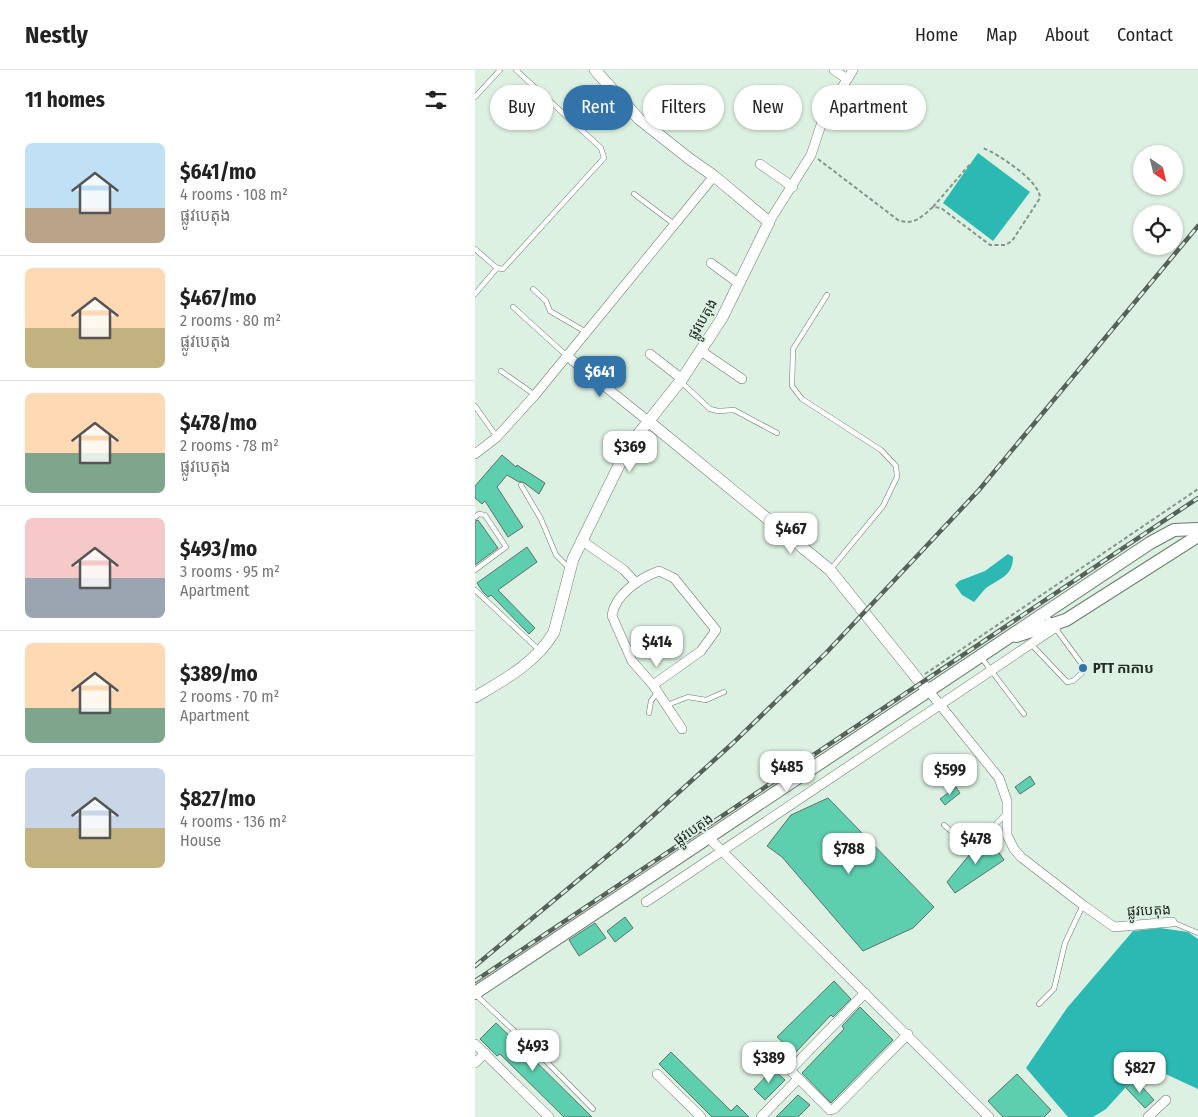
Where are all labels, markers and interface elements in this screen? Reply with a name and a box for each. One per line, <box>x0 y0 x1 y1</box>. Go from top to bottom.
text: Nestly <box>25 21 88 49</box>
text: Home <box>915 24 958 46</box>
text: Map <box>986 24 1017 46</box>
text: About <box>1045 24 1089 46</box>
text: Contact <box>1117 24 1173 46</box>
chip: Buy <box>490 85 553 130</box>
chip: Rent <box>563 85 633 130</box>
chip: Filters <box>643 85 724 130</box>
chip: New <box>734 85 802 130</box>
chip: Apartment <box>812 85 926 130</box>
icon: filters <box>422 86 450 114</box>
text: 11 homes <box>25 87 105 113</box>
north arrow <box>1133 145 1183 195</box>
map controls <box>1133 145 1183 255</box>
text: $641/mo <box>180 159 256 185</box>
icon: home <box>65 163 125 223</box>
text: 4 rooms · 108 m² <box>180 185 288 204</box>
button: locate <box>1133 205 1183 255</box>
text: ផ្លូវបេតុង <box>180 206 230 225</box>
text: $467/mo <box>180 285 256 311</box>
icon: home <box>65 288 125 348</box>
street label: ផ្លូវបេតុង <box>684 296 724 344</box>
text: 2 rooms · 80 m² <box>180 311 281 330</box>
text: ផ្លូវបេតុង <box>180 332 230 351</box>
pin: $641 <box>570 356 630 398</box>
text: $641 <box>585 362 615 381</box>
text: $478/mo <box>180 410 257 436</box>
icon: home <box>65 413 125 473</box>
pin: $369 <box>600 430 660 473</box>
text: 2 rooms · 78 m² <box>180 436 279 455</box>
text: $369 <box>614 437 646 456</box>
text: ផ្លូវបេតុង <box>180 457 230 476</box>
pin: $467 <box>761 512 821 555</box>
text: $467 <box>775 519 807 538</box>
text: $493/mo <box>180 536 257 562</box>
icon: home <box>65 538 125 598</box>
text: 3 rooms · 95 m² <box>180 562 280 581</box>
text: Apartment <box>180 581 249 600</box>
pin: $414 <box>627 626 687 668</box>
text: $414 <box>642 632 672 651</box>
place label: PTT កាកាប <box>1093 660 1154 677</box>
text: $389/mo <box>180 661 258 687</box>
marker: PTT កាកាប <box>1077 662 1089 674</box>
icon: home <box>65 663 125 723</box>
text: 2 rooms · 70 m² <box>180 687 279 706</box>
text: Apartment <box>180 706 249 725</box>
pin: $485 <box>757 750 817 793</box>
pin: $599 <box>920 754 980 796</box>
text: $485 <box>771 757 803 776</box>
text: $599 <box>934 760 966 779</box>
text: $827/mo <box>180 786 256 812</box>
icon: home <box>65 788 125 848</box>
street label: ផ្លូវបេតុង <box>670 810 718 851</box>
text: 4 rooms · 136 m² <box>180 812 287 831</box>
pin: $478 <box>946 822 1006 865</box>
text: $478 <box>961 829 991 848</box>
text: House <box>180 831 221 850</box>
pin: $788 <box>819 832 879 875</box>
text: $788 <box>833 839 865 858</box>
street label: ផ្លូវបេតុង <box>1127 901 1171 923</box>
pin: $493 <box>503 1030 563 1072</box>
text: $493 <box>517 1036 549 1055</box>
pin: $389 <box>739 1042 799 1084</box>
text: $389 <box>753 1048 785 1067</box>
pin: $827 <box>1110 1052 1170 1094</box>
text: $827 <box>1125 1058 1155 1077</box>

